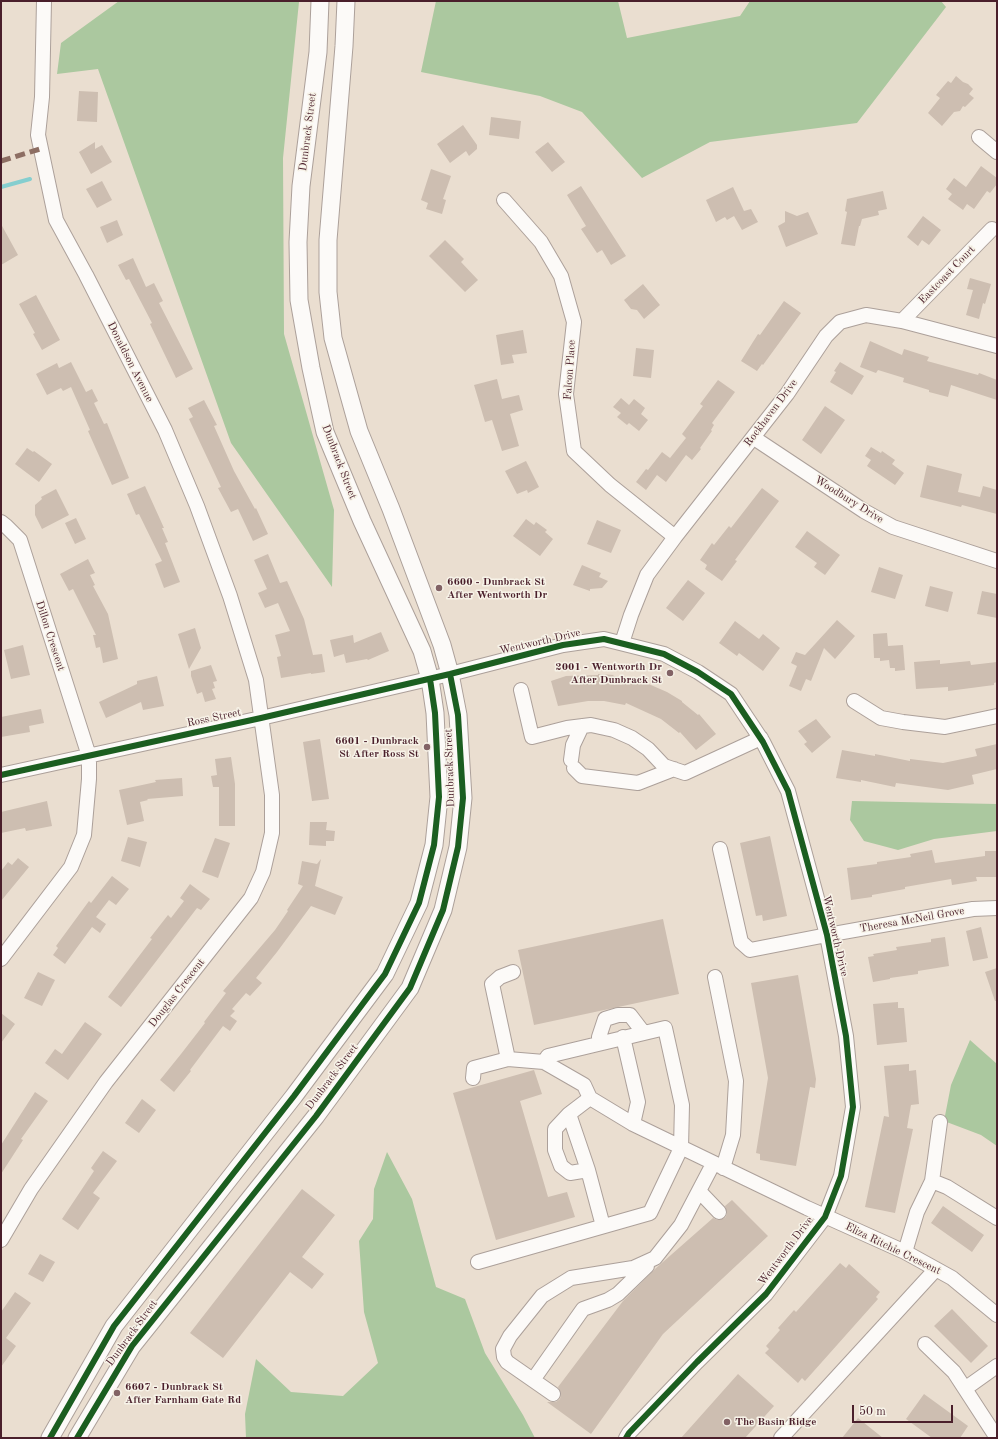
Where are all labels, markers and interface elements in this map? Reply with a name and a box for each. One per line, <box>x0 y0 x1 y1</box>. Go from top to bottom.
street label: Dunbrack Street <box>297 92 319 172</box>
street label: Eastcoast Court <box>916 243 978 307</box>
street label: Donaldson Avenue <box>104 320 156 404</box>
street label: Falcon Place <box>561 340 579 400</box>
street label: Rockhaven Drive <box>741 377 801 449</box>
street label: Dunbrack Street <box>319 423 359 501</box>
street label: Woodbury Drive <box>812 474 886 526</box>
place label: 6600 - Dunbrack St After Wentworth Dr <box>447 575 547 601</box>
marker: 6600 - Dunbrack St After Wentworth Dr <box>434 583 444 593</box>
street label: Dillon Crescent <box>32 599 68 673</box>
street label: Wentworth Drive <box>498 626 582 658</box>
place label: 2001 - Wentworth Dr After Dunbrack St <box>555 660 662 686</box>
marker: 2001 - Wentworth Dr After Dunbrack St <box>665 668 675 678</box>
street label: Ross Street <box>186 706 242 730</box>
street label: Dunbrack Street <box>442 728 458 808</box>
place label: 6601 - Dunbrack St After Ross St <box>335 734 419 760</box>
marker: 6601 - Dunbrack St After Ross St <box>422 742 432 752</box>
street label: Wentworth Drive <box>819 894 851 978</box>
street label: Theresa McNeil Grove <box>859 904 965 936</box>
street label: Douglas Crescent <box>146 956 208 1030</box>
street label: Dunbrack Street <box>303 1042 361 1112</box>
street label: Wentworth Drive <box>756 1214 816 1288</box>
street label: Eliza Ritchie Crescent <box>843 1220 943 1278</box>
street label: Dunbrack Street <box>104 1297 160 1369</box>
place label: 6607 - Dunbrack St After Farnham Gate Rd <box>125 1380 241 1406</box>
marker: 6607 - Dunbrack St After Farnham Gate Rd <box>112 1388 122 1398</box>
scale bar <box>854 1397 955 1423</box>
text: 50 m <box>859 1406 886 1418</box>
place label: The Basin Ridge <box>735 1415 816 1429</box>
marker: The Basin Ridge <box>722 1417 732 1427</box>

